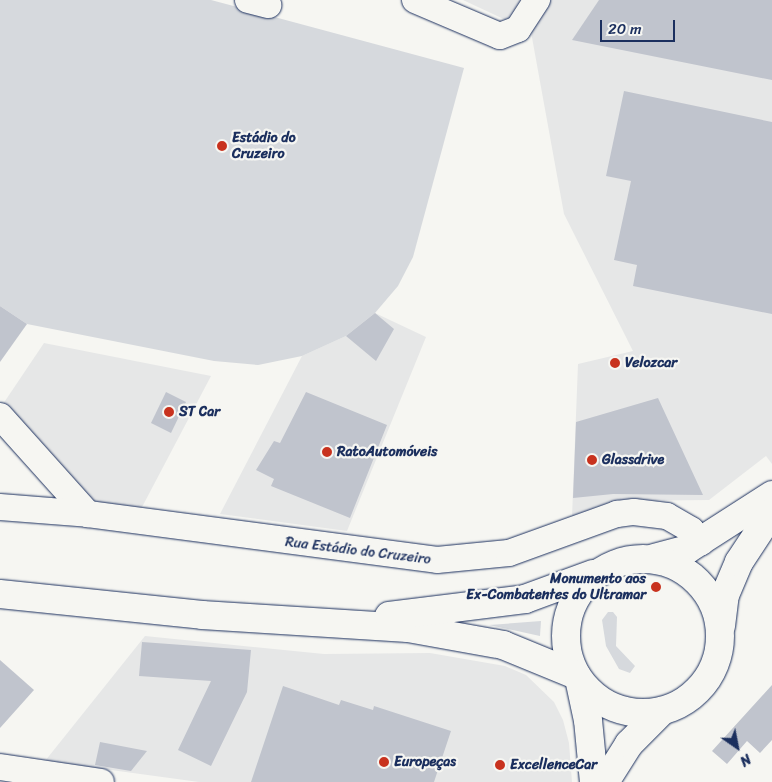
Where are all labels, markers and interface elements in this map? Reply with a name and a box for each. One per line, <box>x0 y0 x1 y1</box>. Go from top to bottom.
scale bar <box>602 10 677 42</box>
text: 20 m <box>608 16 642 42</box>
place label: Estádio do Cruzeiro <box>232 130 296 162</box>
marker: Estádio do Cruzeiro <box>216 140 228 152</box>
place label: Velozcar <box>625 355 677 371</box>
marker: Velozcar <box>609 357 621 369</box>
place label: ST Car <box>179 404 220 420</box>
marker: ST Car <box>163 406 175 418</box>
place label: RatoAutomóveis <box>337 444 438 460</box>
marker: RatoAutomóveis <box>321 446 333 458</box>
place label: Glassdrive <box>602 452 664 468</box>
marker: Glassdrive <box>586 454 598 466</box>
street label: Rua Estádio do Cruzeiro <box>284 534 432 568</box>
place label: Monumento aos Ex-Combatentes do Ultramar <box>466 571 646 604</box>
marker: Monumento aos Ex-Combatentes do Ultramar <box>650 581 662 593</box>
north arrow <box>712 722 762 772</box>
text: N <box>735 747 756 773</box>
place label: Europeças <box>394 754 456 770</box>
marker: Europeças <box>378 756 390 768</box>
place label: ExcellenceCar <box>510 757 597 773</box>
marker: ExcellenceCar <box>494 759 506 771</box>

